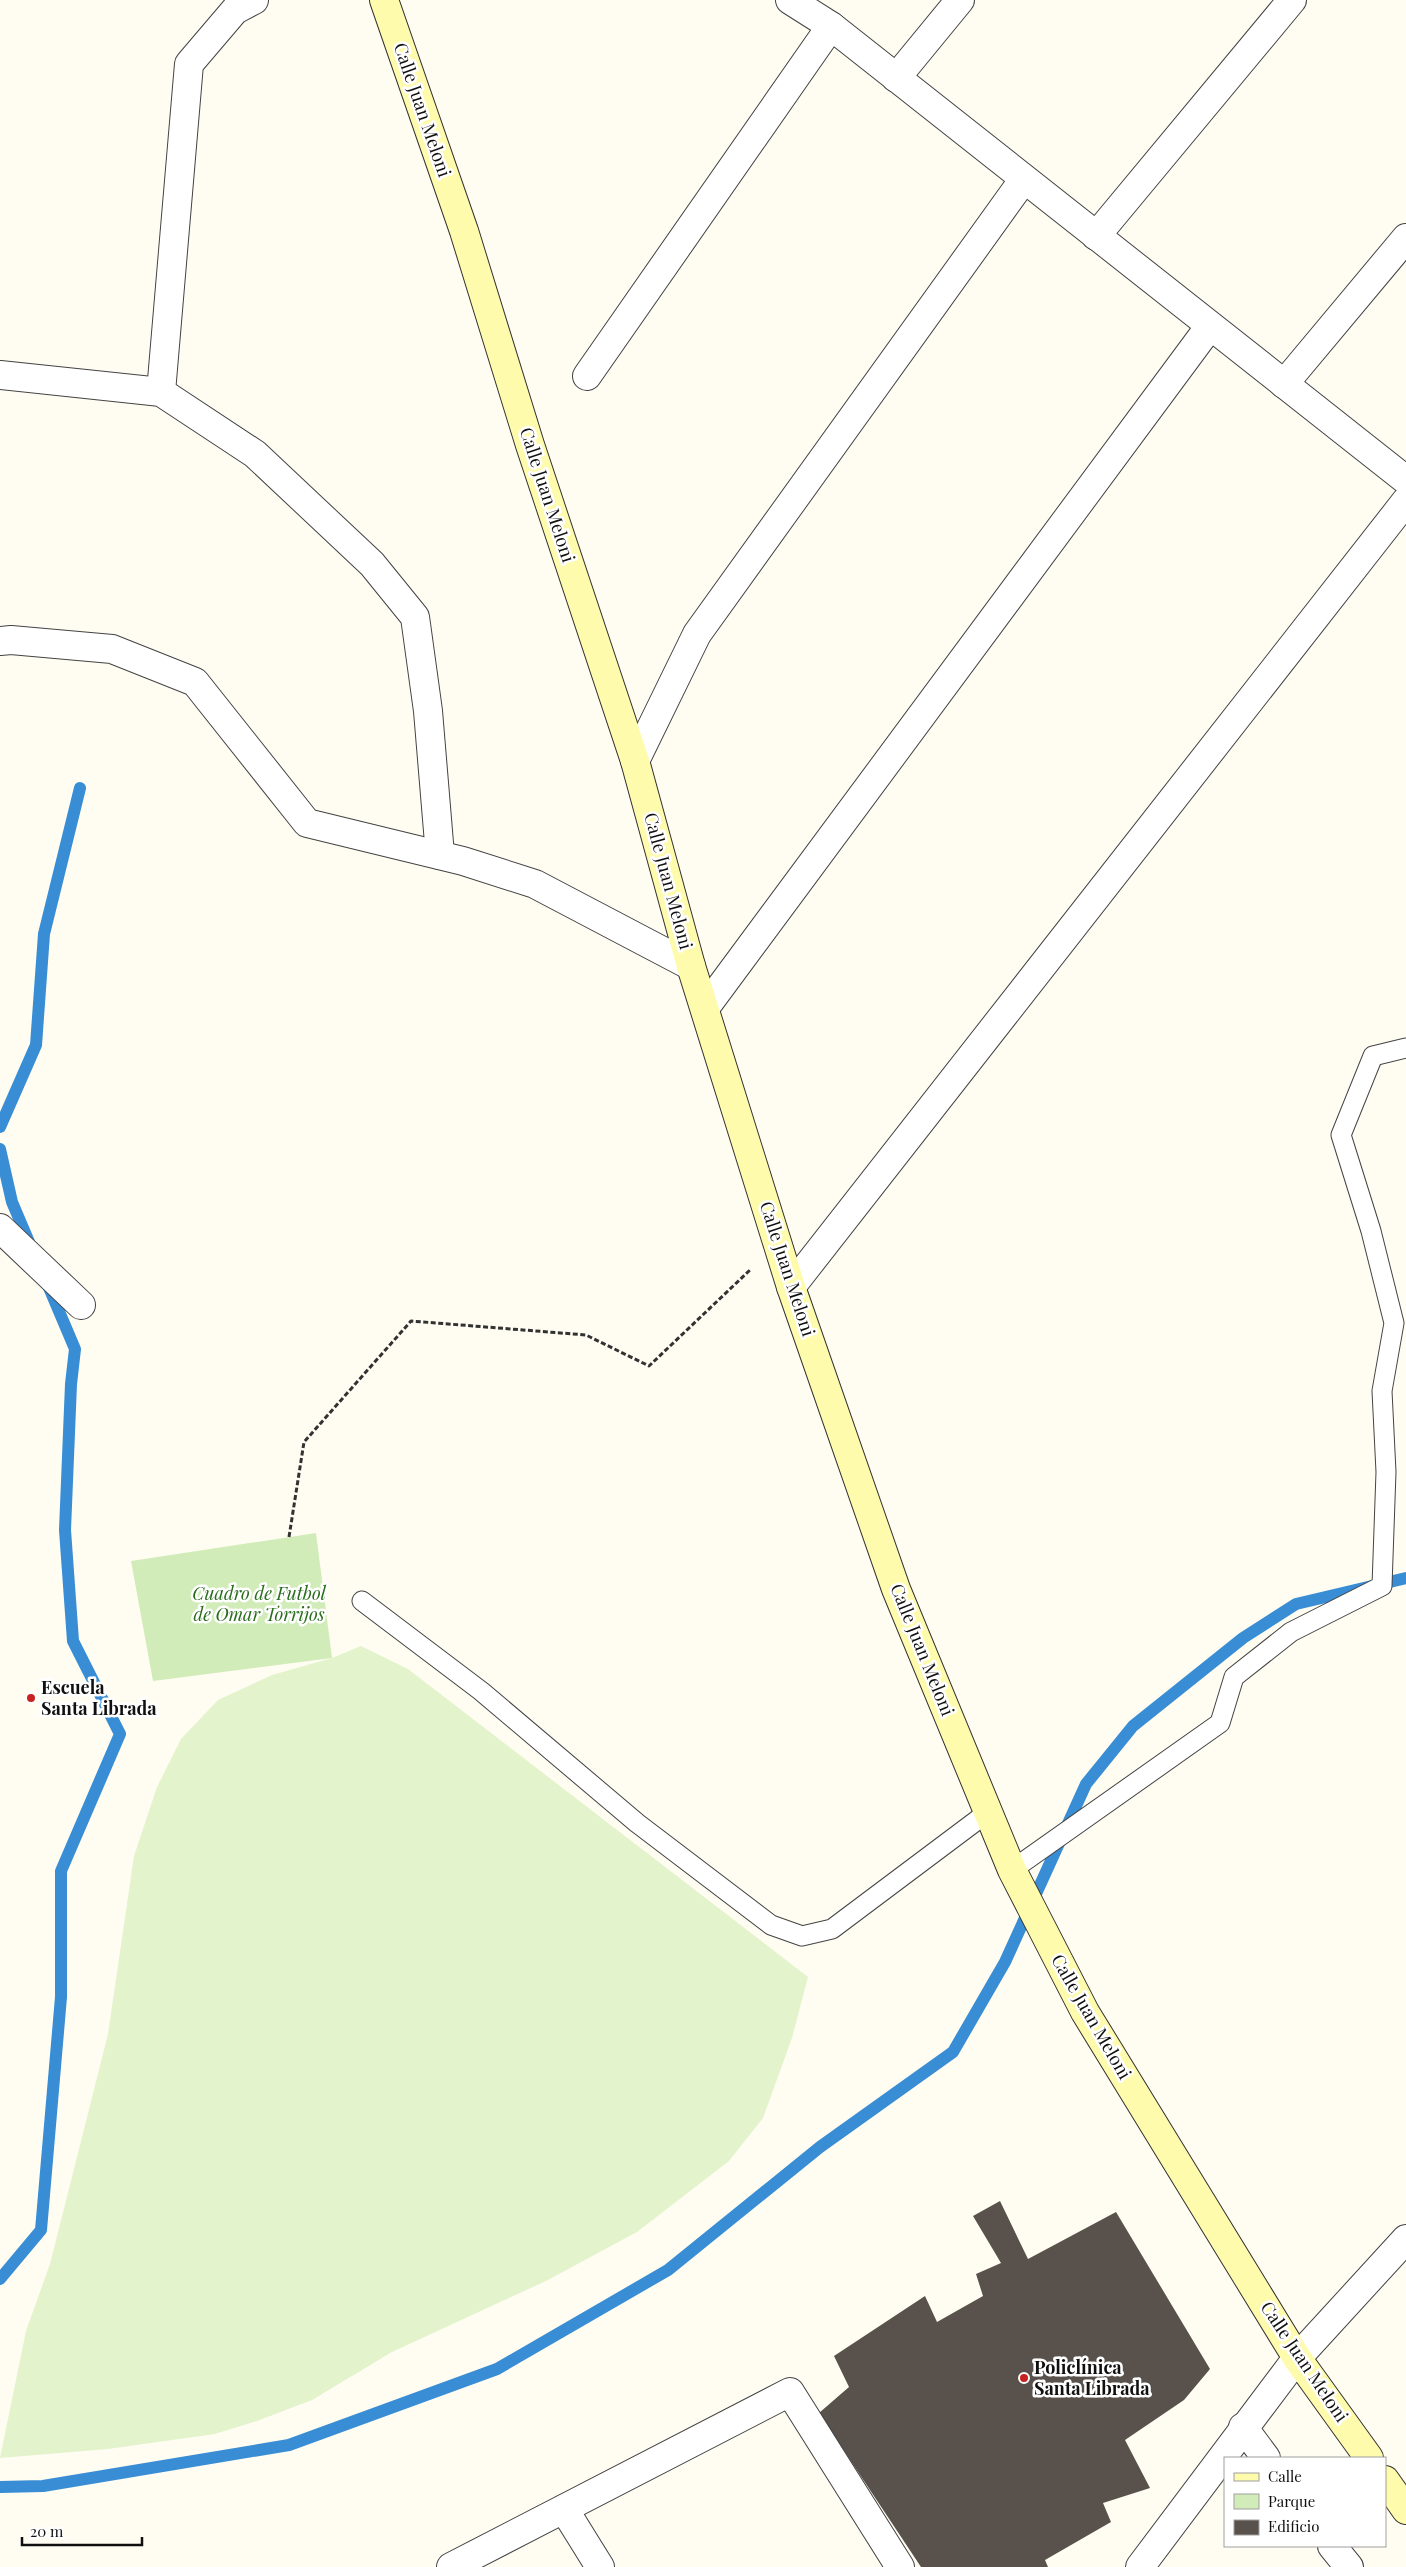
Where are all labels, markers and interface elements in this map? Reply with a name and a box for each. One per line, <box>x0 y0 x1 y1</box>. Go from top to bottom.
street label: Calle Juan Meloni <box>389 39 457 180</box>
street label: Calle Juan Meloni <box>515 424 581 565</box>
street label: Calle Juan Meloni <box>639 810 699 952</box>
street label: Calle Juan Meloni <box>755 1198 821 1339</box>
street label: Calle Juan Meloni <box>885 1580 960 1719</box>
park label: Cuadro de Futbol de Omar Torrijos <box>192 1581 327 1626</box>
place label: Escuela Santa Librada <box>41 1675 157 1720</box>
marker: Escuela Santa Librada <box>25 1692 37 1704</box>
street label: Calle Juan Meloni <box>1046 1950 1137 2083</box>
street label: Calle Juan Meloni <box>1256 2296 1354 2426</box>
place label: Policlínica Santa Librada <box>1034 2355 1150 2400</box>
marker: Policlínica Santa Librada <box>1018 2372 1030 2384</box>
legend <box>1224 2457 1386 2547</box>
text: Calle <box>1268 2466 1302 2486</box>
text: Parque <box>1268 2491 1315 2511</box>
scale bar <box>22 2514 142 2546</box>
text: Edificio <box>1268 2516 1319 2536</box>
text: 20 m <box>30 2521 64 2541</box>

